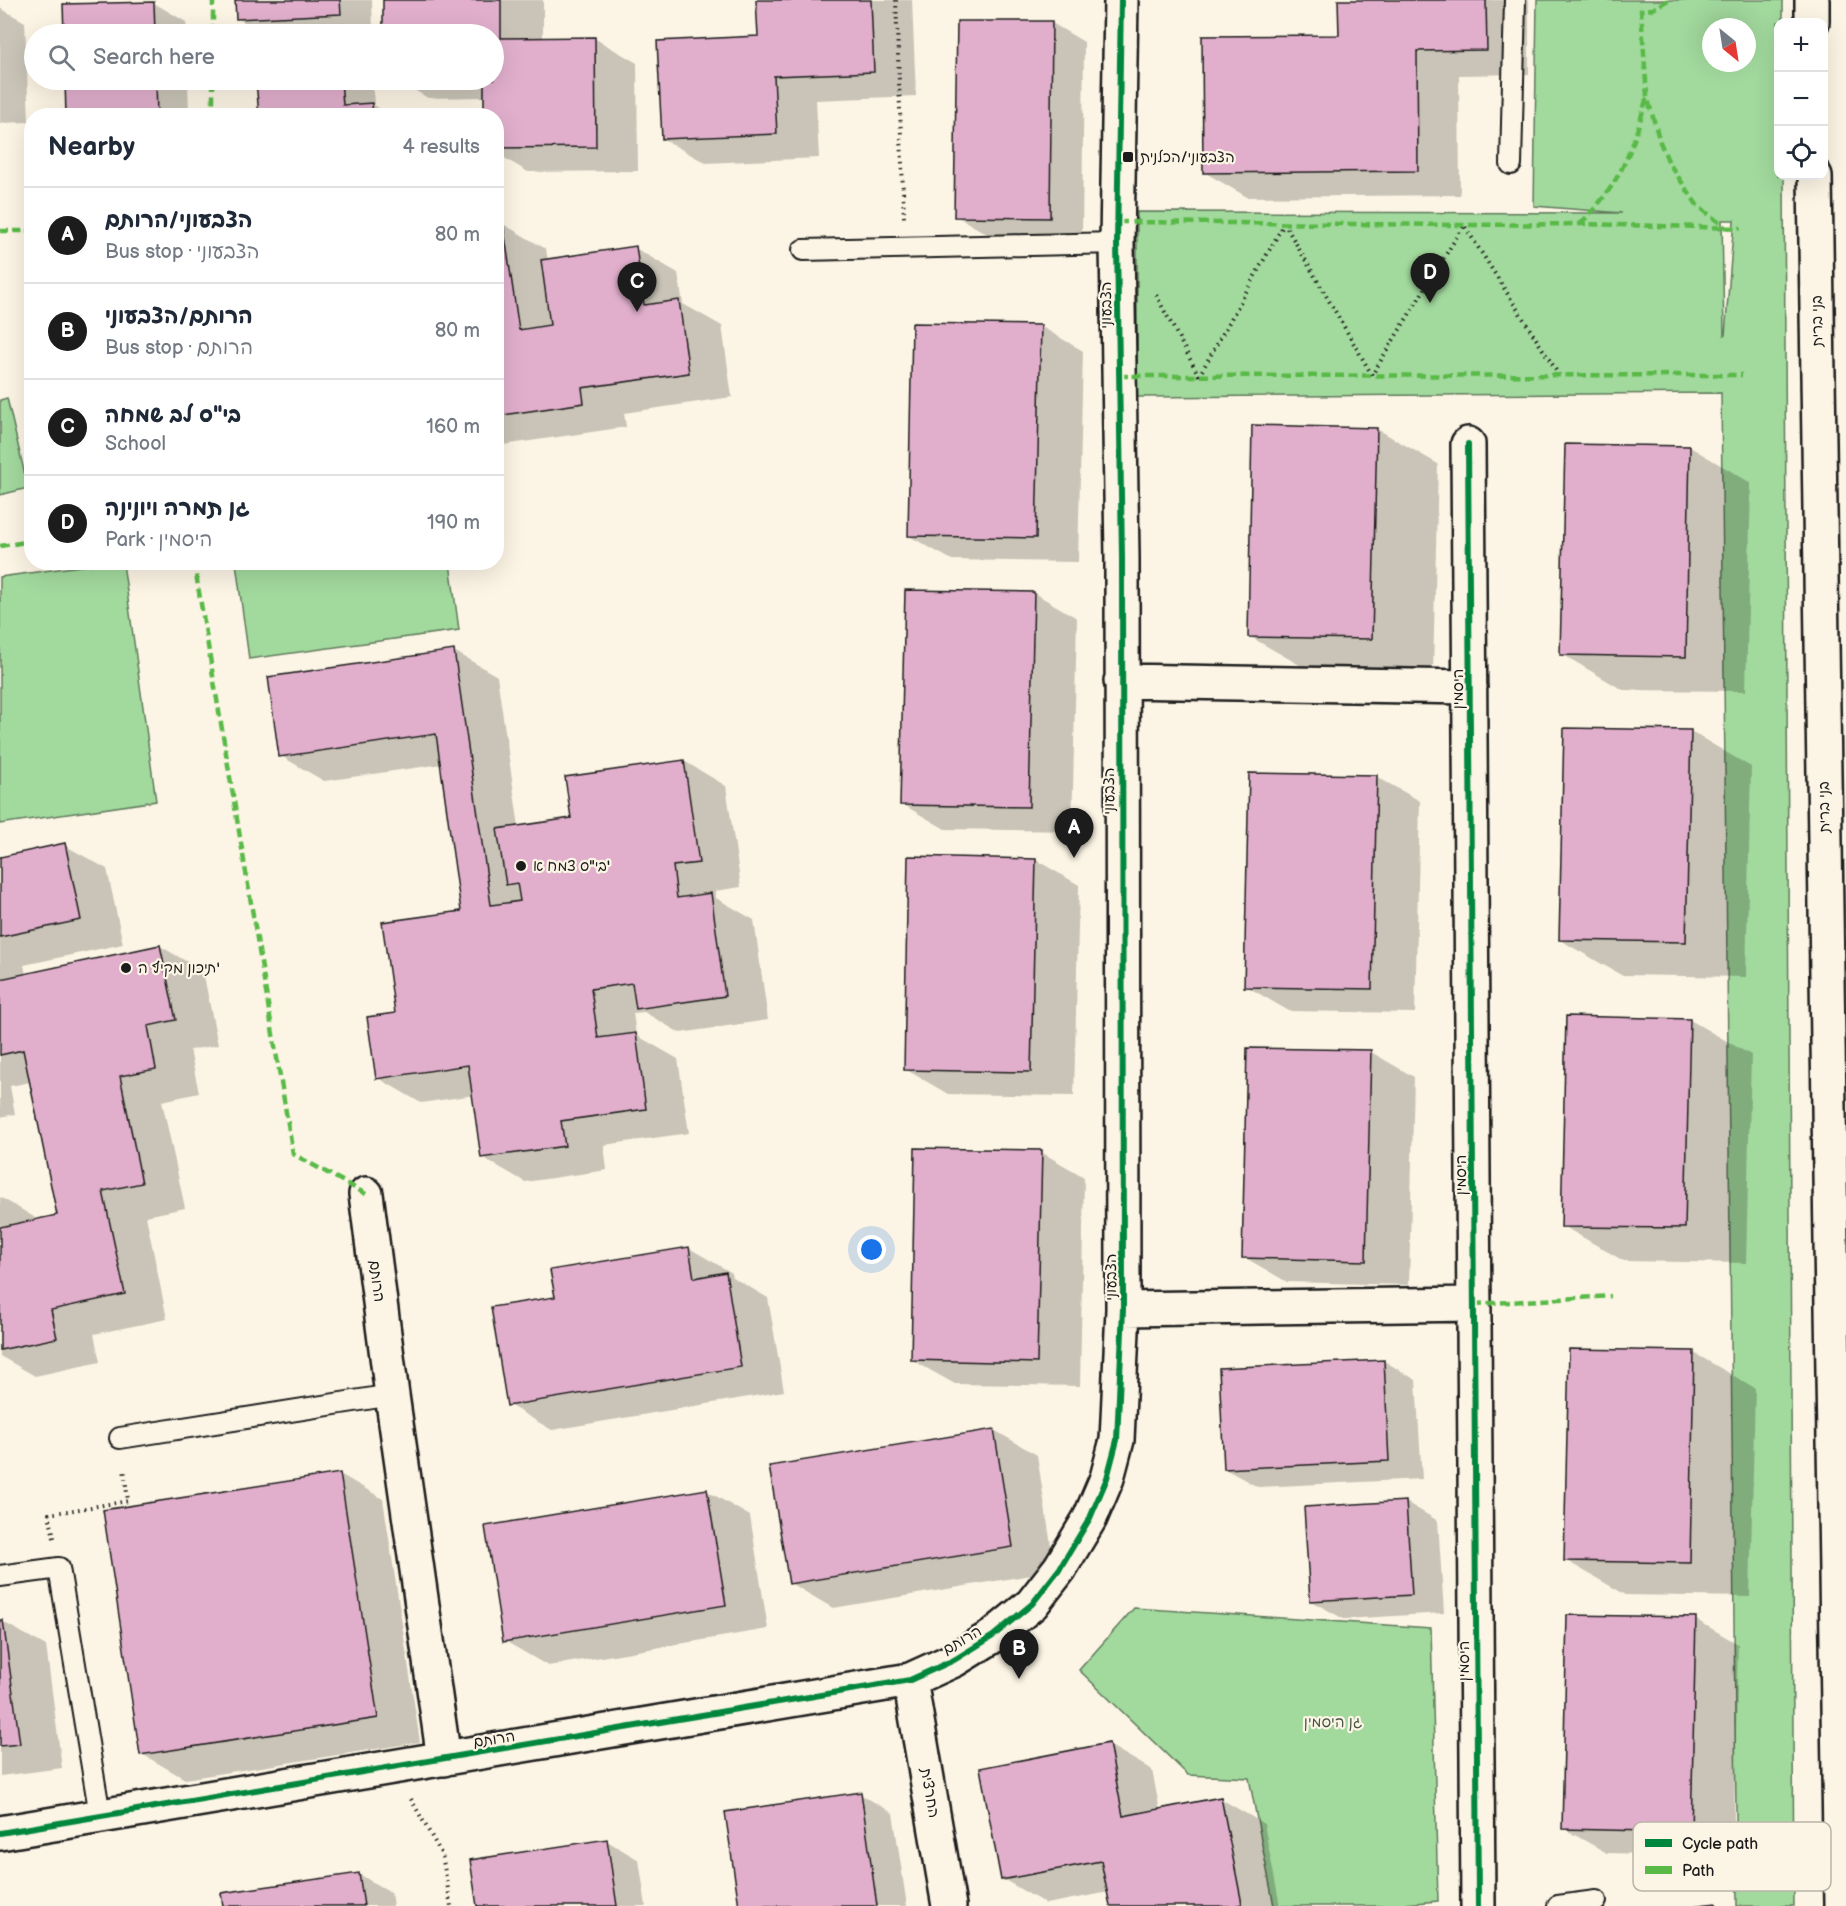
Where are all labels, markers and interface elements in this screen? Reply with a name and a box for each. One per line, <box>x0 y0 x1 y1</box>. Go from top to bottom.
north arrow <box>1702 18 1756 72</box>
map controls <box>1774 18 1828 180</box>
button: + <box>1774 18 1828 72</box>
search box <box>24 24 504 90</box>
icon: search <box>45 41 78 74</box>
text: Search here <box>93 44 215 71</box>
button: − <box>1774 72 1828 126</box>
button: locate <box>1774 126 1828 180</box>
text: Nearby <box>48 132 135 163</box>
text: 4 results <box>402 135 480 159</box>
place label: הצבעוני/הכלנית <box>1140 148 1235 167</box>
marker: הצבעוני/הכלנית <box>1121 150 1135 164</box>
text: הצבעוני/הרותם <box>105 207 253 234</box>
text: A <box>61 223 74 247</box>
text: 80 m <box>435 223 480 247</box>
text: Bus stop · הצבעוני <box>105 240 260 264</box>
pin: D <box>1410 254 1450 303</box>
pin: C <box>618 262 656 312</box>
street label: הצבעוני <box>1097 281 1116 329</box>
street label: בני ברית <box>1808 295 1827 348</box>
text: הרותם/הצבעוני <box>105 303 253 330</box>
text: B <box>60 319 75 343</box>
text: 80 m <box>435 319 480 343</box>
text: Bus stop · הרותם <box>105 336 253 360</box>
text: בי"ס לב שמחה <box>105 402 241 429</box>
text: C <box>60 415 75 439</box>
text: 160 m <box>426 415 480 439</box>
text: School <box>105 432 166 456</box>
text: גן תמרה ויונינה <box>105 495 250 522</box>
text: D <box>61 511 74 535</box>
text: 190 m <box>427 511 480 535</box>
text: Park · היסמין <box>105 528 212 552</box>
street label: היסמין <box>1449 669 1468 709</box>
street label: הצבעוני <box>1100 767 1119 815</box>
street label: בני ברית <box>1815 781 1834 834</box>
pin: A <box>1054 808 1094 858</box>
place label: בי"ס צמח א' <box>533 857 610 876</box>
marker: בי"ס צמח א' <box>514 859 528 873</box>
place label: תיכון מקיף ה' <box>138 959 220 978</box>
marker: תיכון מקיף ה' <box>119 961 133 975</box>
street label: היסמין <box>1452 1155 1471 1195</box>
your location <box>857 1235 886 1264</box>
street label: הצבעוני <box>1102 1253 1121 1301</box>
street label: הרותם <box>364 1259 389 1303</box>
street label: הרותם <box>939 1622 985 1659</box>
pin: B <box>1000 1630 1038 1679</box>
street label: היסמין <box>1455 1641 1474 1681</box>
park label: גן היסמין <box>1304 1713 1362 1732</box>
street label: הרותם <box>472 1727 516 1752</box>
street label: החרצית <box>916 1766 943 1820</box>
legend <box>1633 1822 1831 1891</box>
text: Cycle path <box>1682 1835 1758 1854</box>
text: Path <box>1682 1862 1714 1881</box>

